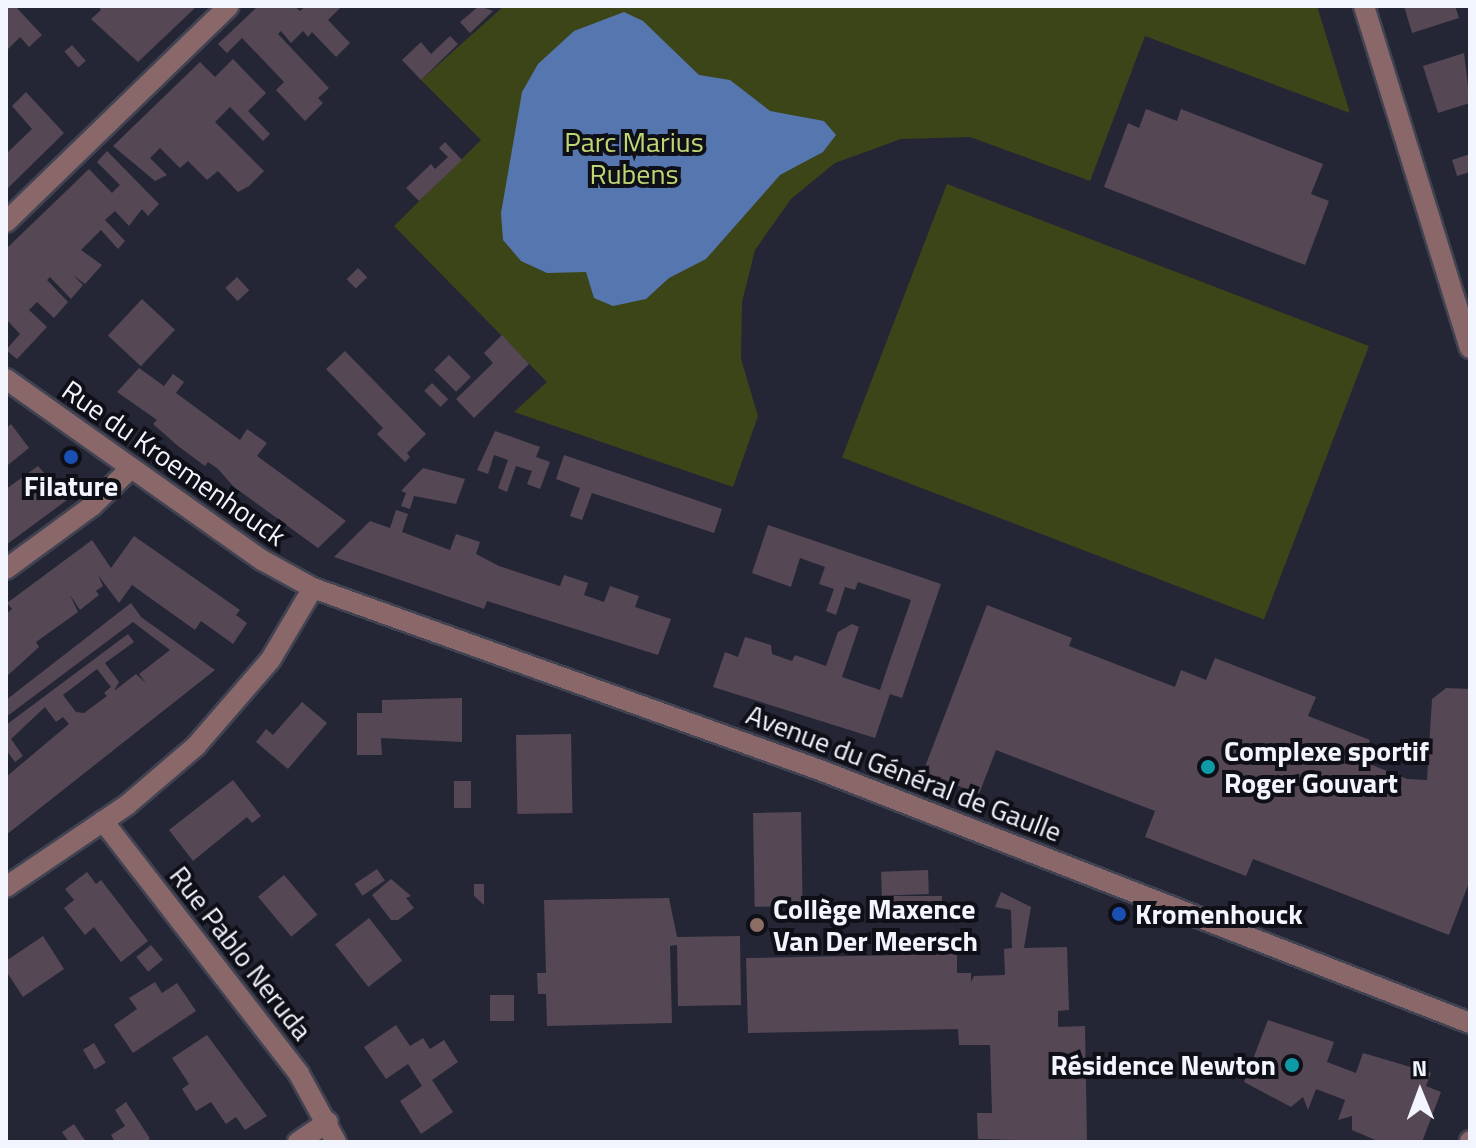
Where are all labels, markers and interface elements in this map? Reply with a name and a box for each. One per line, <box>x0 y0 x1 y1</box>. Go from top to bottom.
park label: Parc Marius Rubens <box>564 125 704 191</box>
street label: Rue du Kroemenhouck <box>56 373 292 553</box>
marker: Filature <box>62 448 80 466</box>
place label: Filature <box>24 469 118 503</box>
street label: Avenue du Général de Gaulle <box>742 697 1066 849</box>
place label: Complexe sportif Roger Gouvart <box>1224 734 1429 800</box>
marker: Complexe sportif Roger Gouvart <box>1199 758 1217 776</box>
street label: Rue Pablo Neruda <box>163 859 319 1047</box>
place label: Collège Maxence Van Der Meersch <box>773 892 978 958</box>
place label: Kromenhouck <box>1135 897 1303 931</box>
marker: Kromenhouck <box>1110 905 1128 923</box>
marker: Collège Maxence Van Der Meersch <box>748 916 766 934</box>
place label: Résidence Newton <box>1050 1048 1276 1082</box>
text: N <box>1412 1051 1428 1085</box>
north arrow <box>1380 1052 1460 1132</box>
marker: Résidence Newton <box>1283 1056 1301 1074</box>

